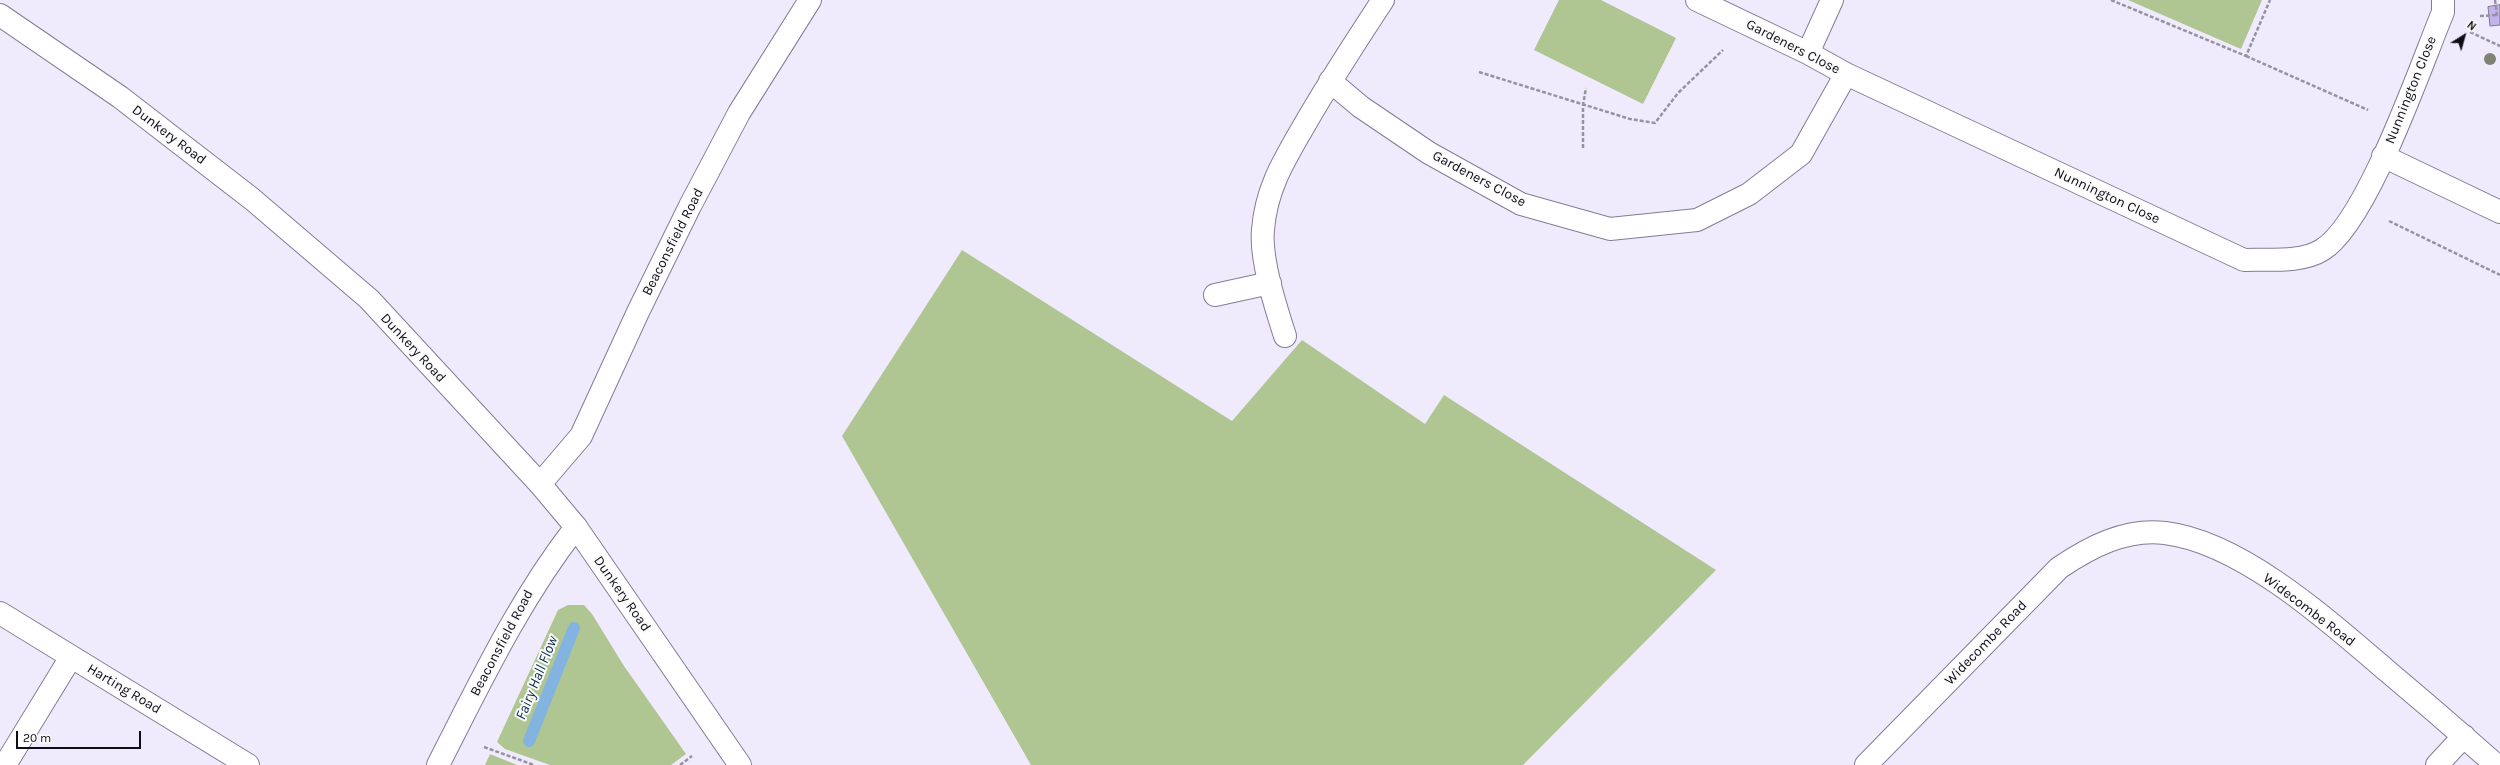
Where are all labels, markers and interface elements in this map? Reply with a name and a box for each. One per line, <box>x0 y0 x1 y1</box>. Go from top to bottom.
street label: Gardeners Close <box>1743 16 1843 78</box>
north arrow <box>2444 16 2484 56</box>
text: N <box>2464 18 2479 34</box>
street label: Nunnington Close <box>2382 34 2440 146</box>
street label: Dunkery Road <box>129 102 209 168</box>
street label: Gardeners Close <box>1429 147 1529 211</box>
street label: Nunnington Close <box>2051 164 2163 228</box>
street label: Beaconsfield Road <box>639 186 707 298</box>
street label: Dunkery Road <box>377 310 449 386</box>
street label: Dunkery Road <box>590 553 654 635</box>
street label: Widecombe Road <box>2260 570 2358 650</box>
street label: Beaconsfield Road <box>467 587 537 699</box>
street label: Widecombe Road <box>1941 597 2031 689</box>
water label: Fairy Hall Flow <box>512 634 562 722</box>
street label: Harting Road <box>84 660 164 718</box>
scale bar <box>18 723 143 749</box>
text: 20 m <box>23 731 51 745</box>

